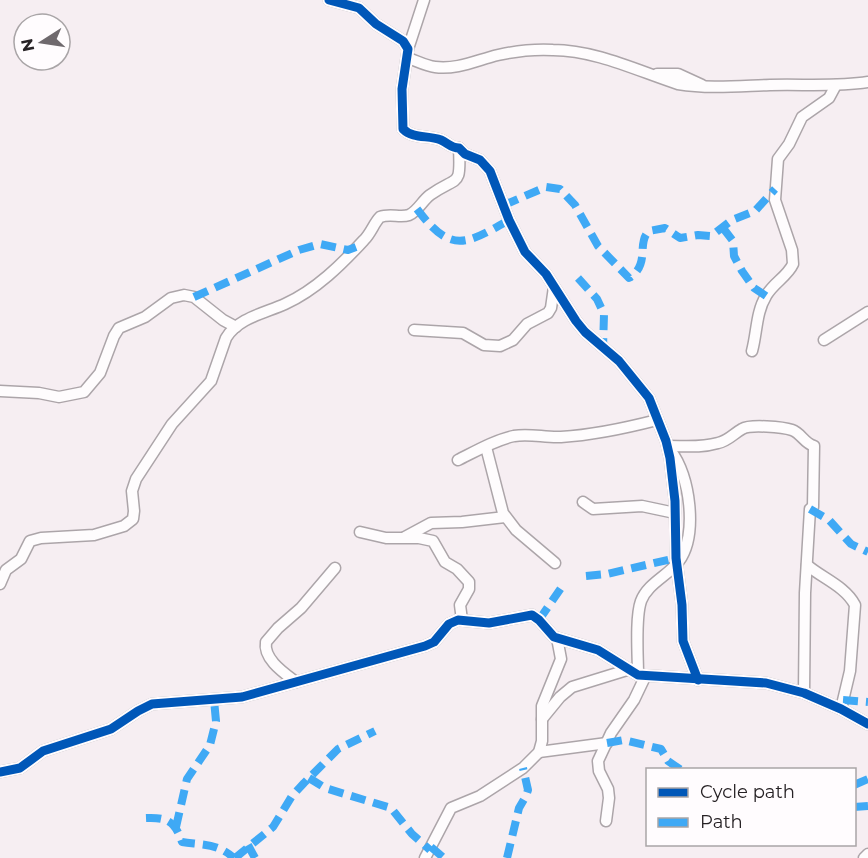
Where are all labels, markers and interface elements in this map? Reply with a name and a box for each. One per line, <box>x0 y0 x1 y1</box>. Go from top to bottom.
north arrow <box>12 12 72 72</box>
text: N <box>17 37 38 53</box>
legend <box>646 768 856 846</box>
text: Cycle path <box>700 781 795 803</box>
text: Path <box>700 811 743 833</box>

